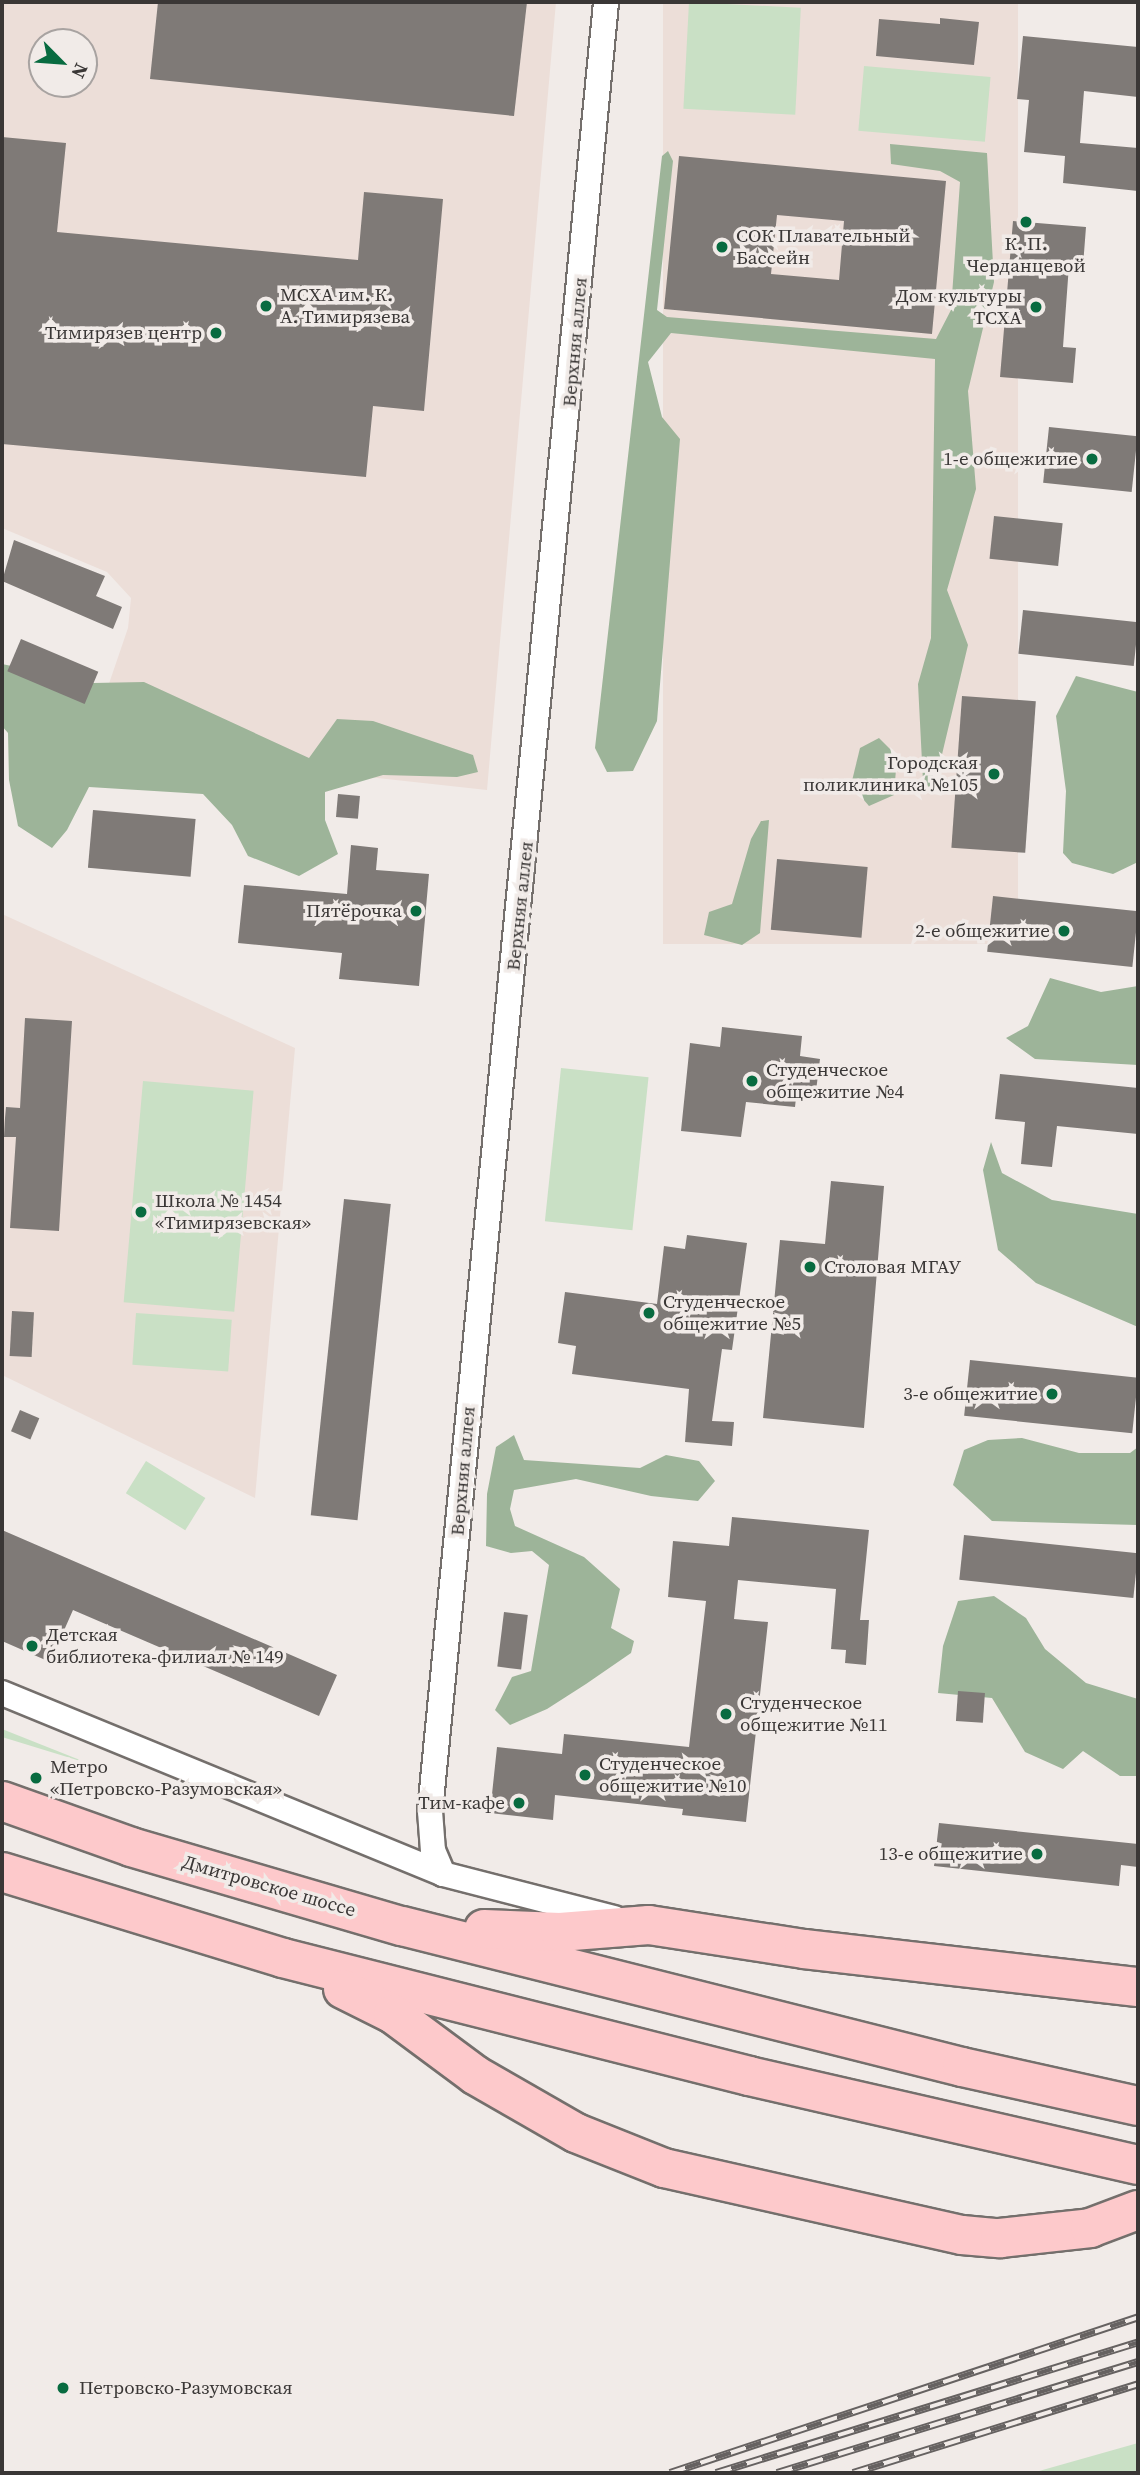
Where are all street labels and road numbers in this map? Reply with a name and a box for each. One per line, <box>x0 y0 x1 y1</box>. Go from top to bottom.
street label: Верхняя аллея <box>558 276 592 408</box>
street label: Верхняя аллея <box>502 840 538 972</box>
street label: Верхняя аллея <box>446 1405 480 1537</box>
street label: Дмитровское шоссе <box>180 1850 358 1922</box>

